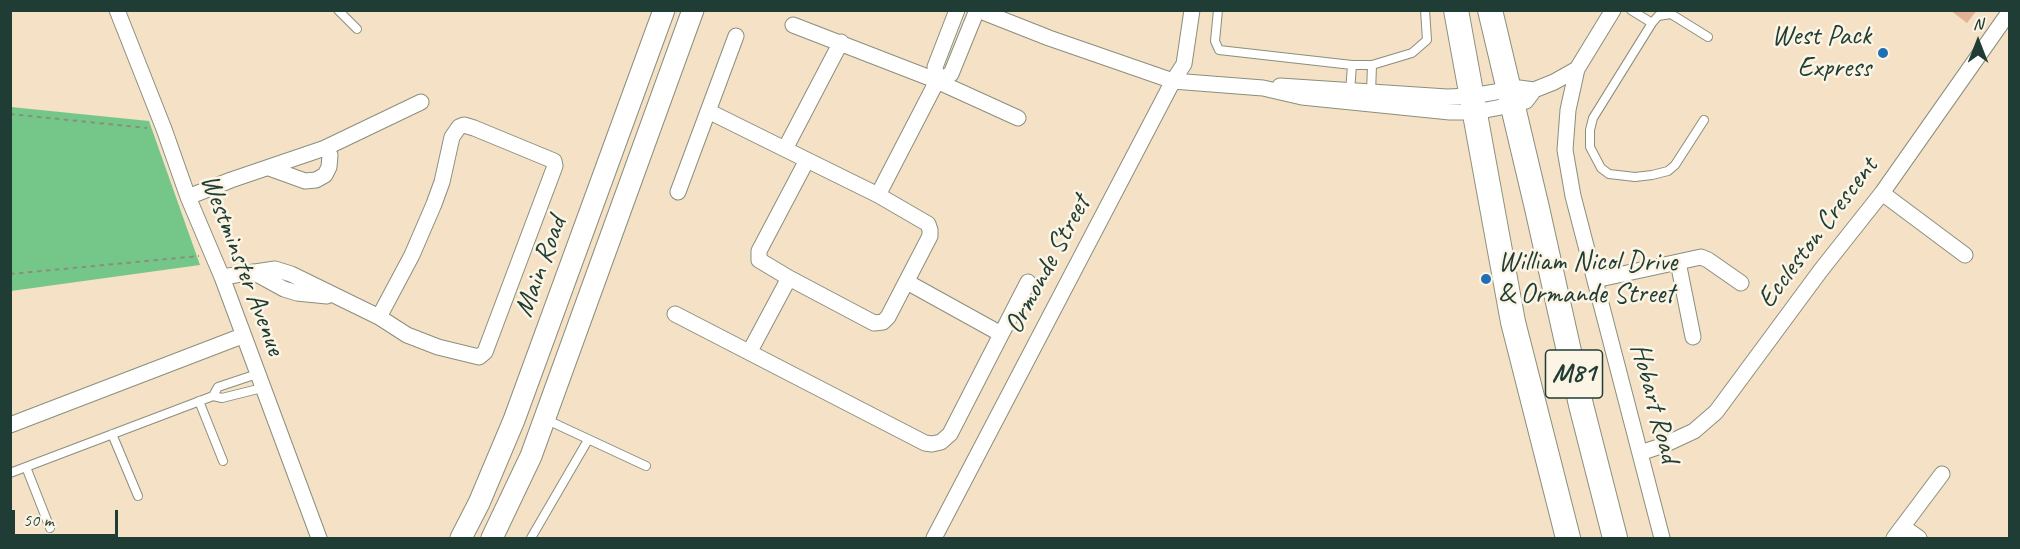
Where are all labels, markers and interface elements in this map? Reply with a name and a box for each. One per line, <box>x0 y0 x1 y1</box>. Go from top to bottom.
north arrow <box>1948 12 2008 72</box>
text: N <box>1973 14 1983 34</box>
place label: West Pack Express <box>1772 20 1871 86</box>
marker: West Pack Express <box>1876 46 1890 60</box>
street label: Eccleston Crescent <box>1750 151 1886 315</box>
street label: Westminster Avenue <box>192 170 292 360</box>
street label: Ormonde Street <box>998 190 1098 340</box>
street label: Main Road <box>507 212 575 322</box>
place label: William Nicol Drive & Ormande Street <box>1498 246 1677 312</box>
marker: William Nicol Drive & Ormande Street <box>1479 272 1493 286</box>
street label: Hobart Road <box>1622 340 1686 466</box>
road number: M81 <box>1546 350 1602 398</box>
scale bar <box>15 498 122 536</box>
text: 50 m <box>23 509 54 531</box>

